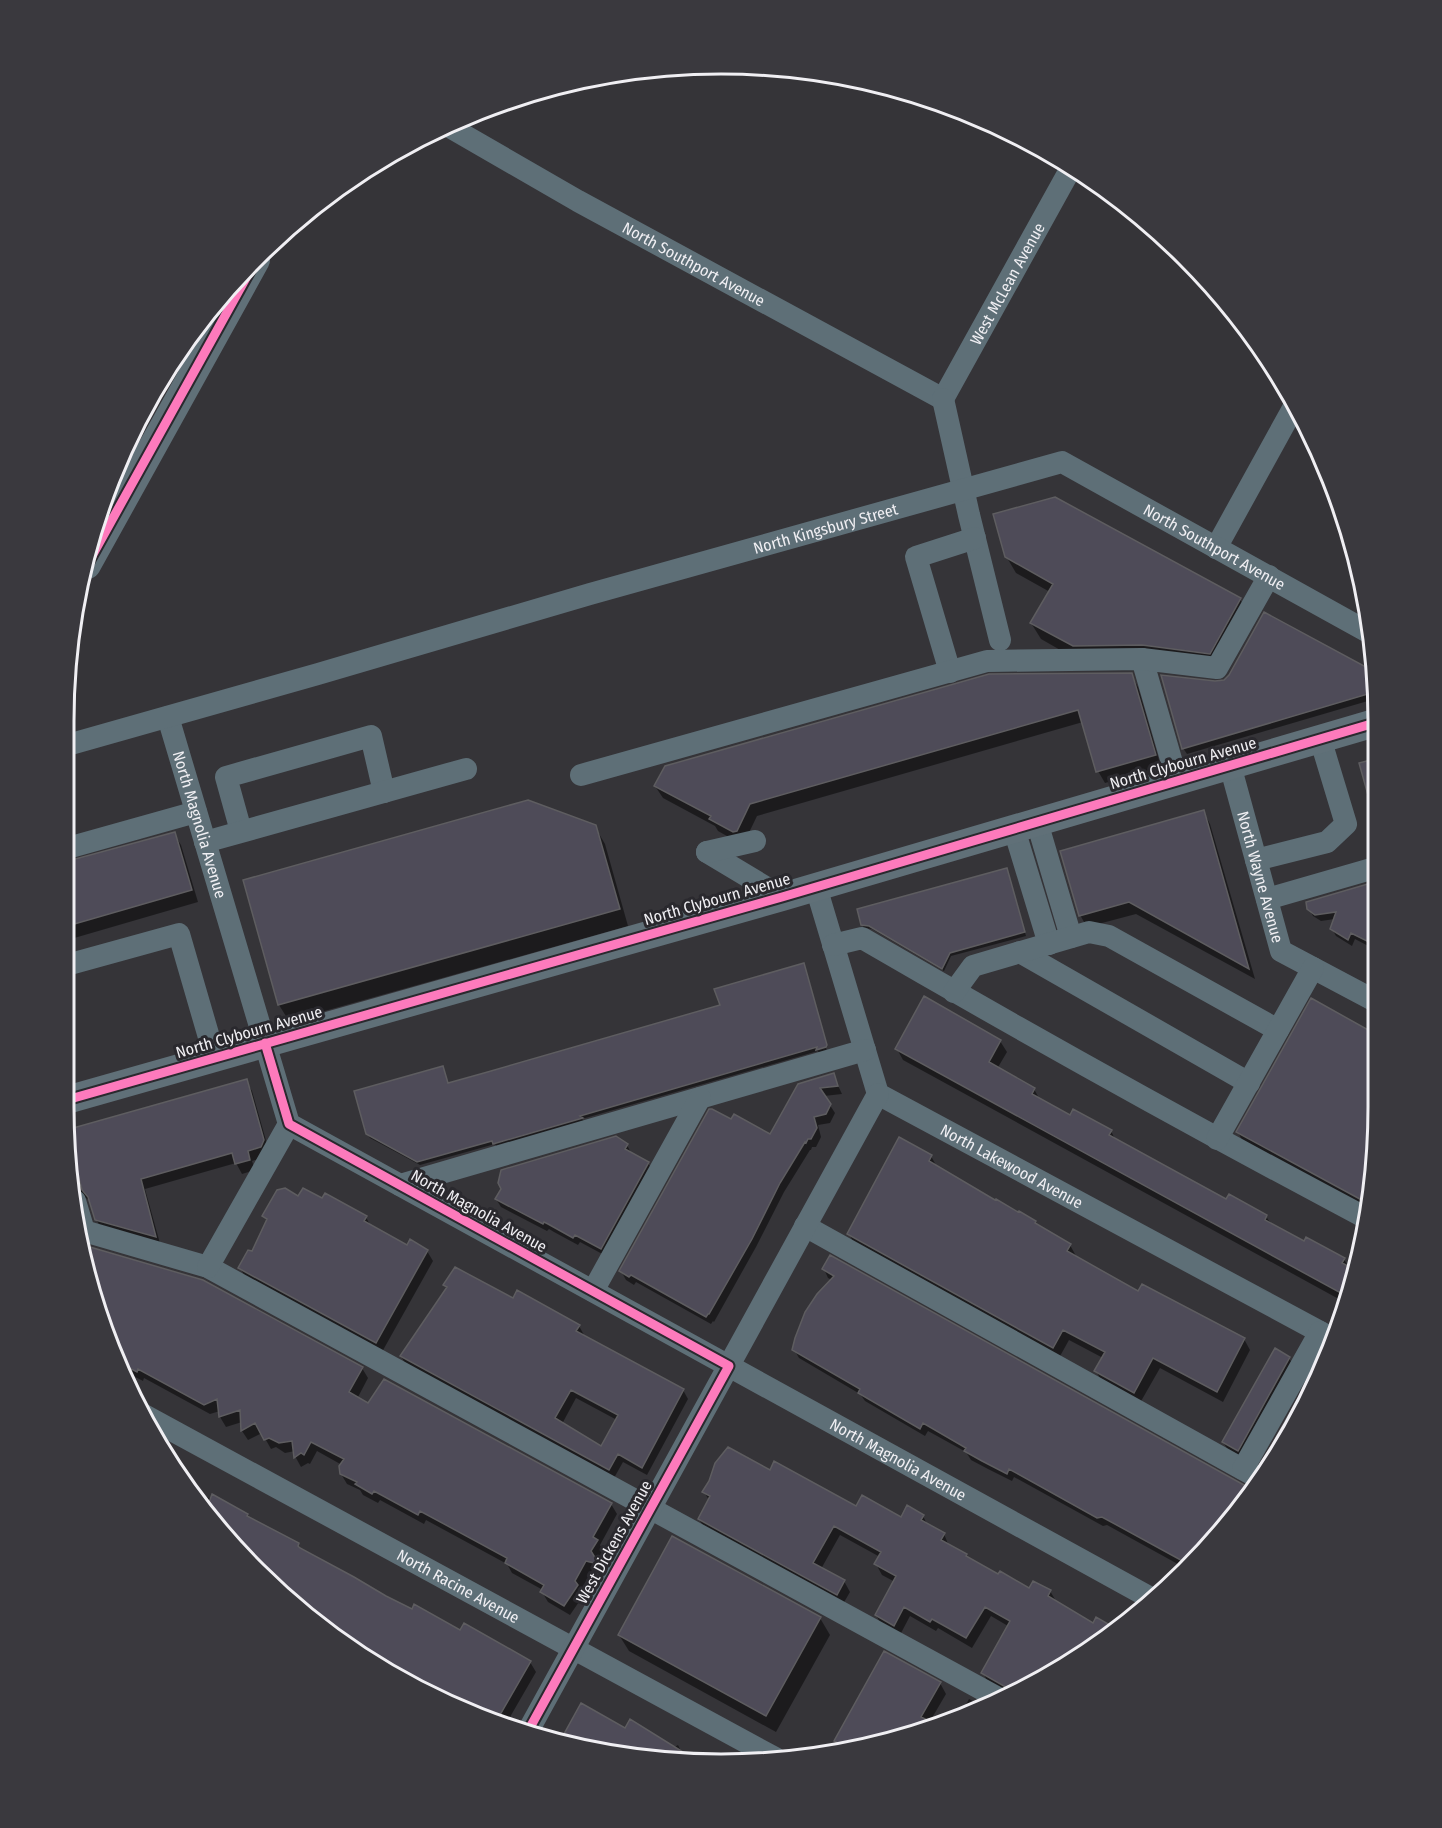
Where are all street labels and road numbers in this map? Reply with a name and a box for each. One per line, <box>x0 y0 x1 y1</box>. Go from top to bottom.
street label: North Southport Avenue <box>619 218 769 310</box>
street label: West McLean Avenue <box>966 219 1048 348</box>
street label: North Kingsbury Street <box>751 499 901 557</box>
street label: North Southport Avenue <box>1140 500 1289 594</box>
street label: North Clybourn Avenue <box>1108 733 1258 793</box>
street label: North Magnolia Avenue <box>169 748 231 900</box>
street label: North Wayne Avenue <box>1234 809 1288 945</box>
street label: North Clybourn Avenue <box>642 869 792 929</box>
street label: North Clybourn Avenue <box>174 1002 324 1062</box>
street label: North Lakewood Avenue <box>937 1120 1086 1212</box>
street label: North Magnolia Avenue <box>408 1166 550 1256</box>
street label: North Magnolia Avenue <box>827 1414 970 1504</box>
street label: West Dickens Avenue <box>572 1477 656 1607</box>
street label: North Racine Avenue <box>394 1545 523 1627</box>

